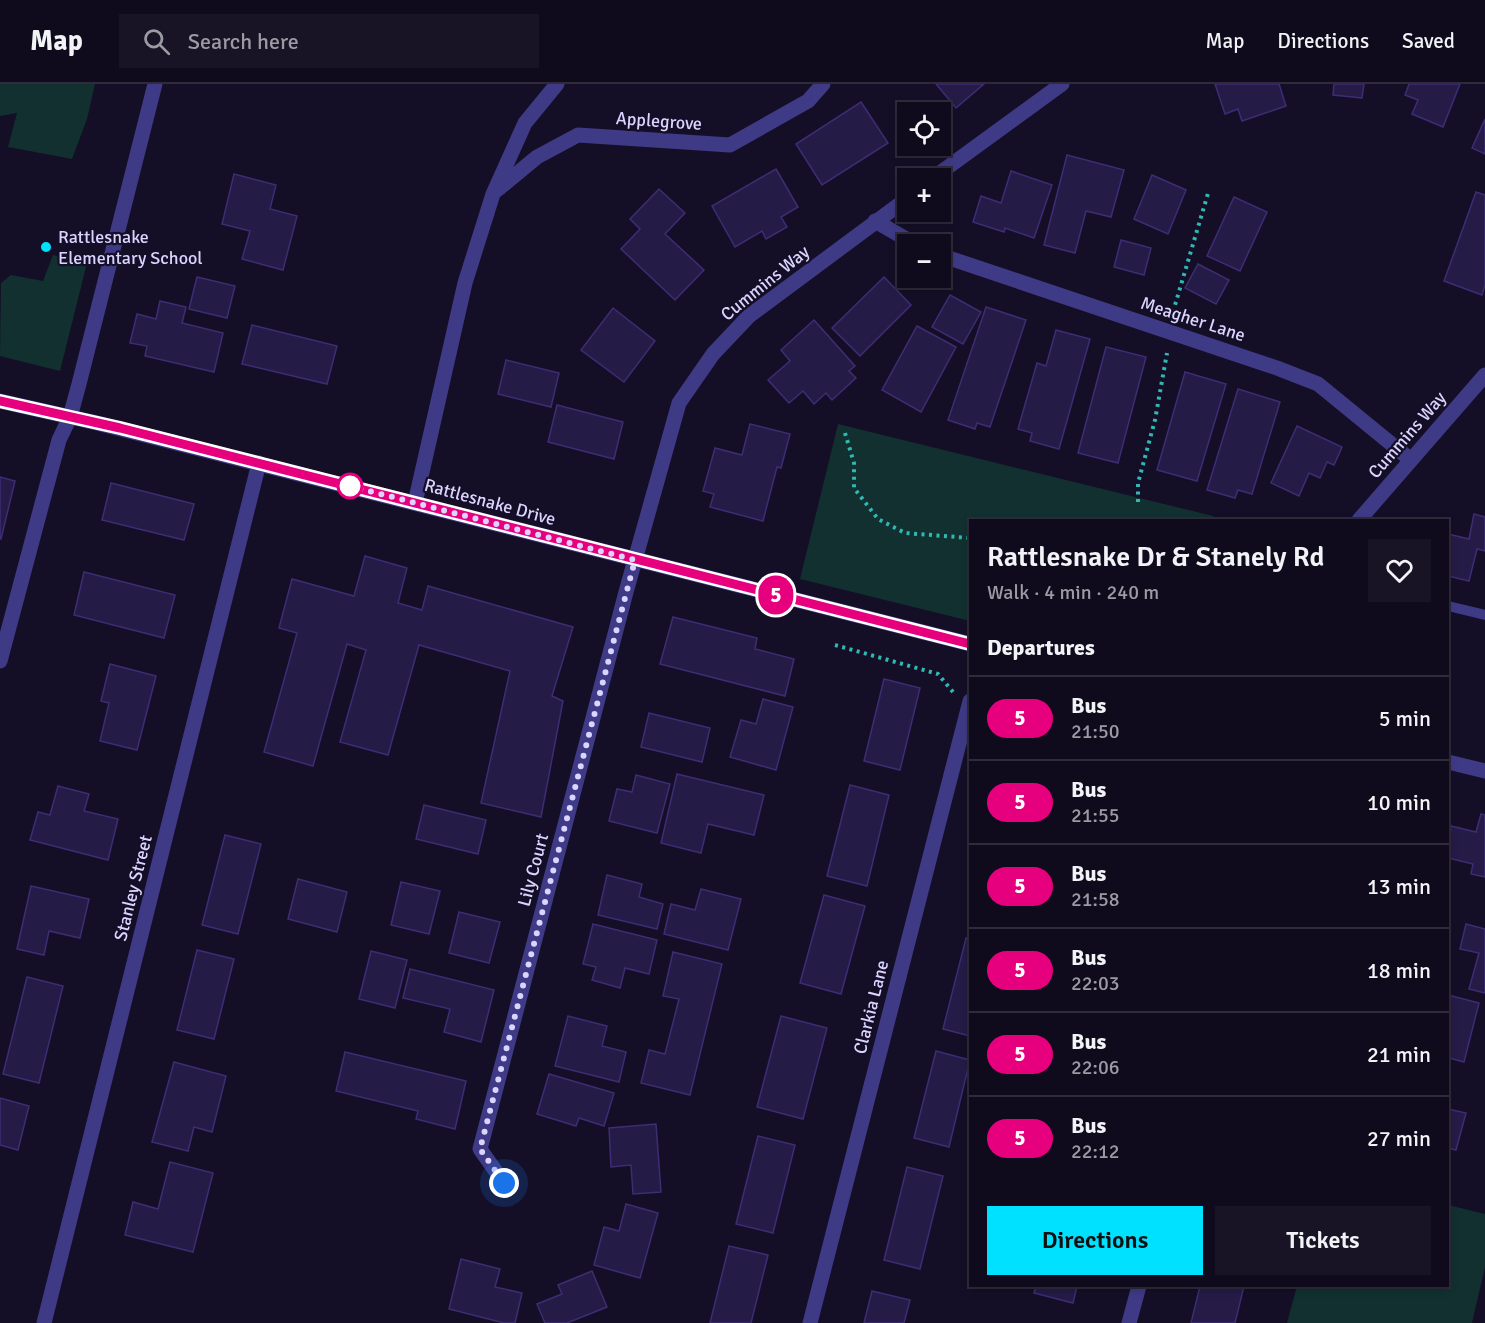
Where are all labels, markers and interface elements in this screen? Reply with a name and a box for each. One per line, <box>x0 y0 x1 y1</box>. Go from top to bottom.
search box <box>119 14 539 68</box>
text: Map <box>30 24 83 58</box>
icon: search <box>140 25 173 58</box>
text: Search here <box>188 28 299 55</box>
text: Map <box>1206 28 1244 54</box>
text: Directions <box>1277 28 1369 54</box>
text: Saved <box>1402 28 1455 54</box>
map controls <box>897 102 951 288</box>
button: locate <box>897 102 951 156</box>
street label: Applegrove <box>615 107 703 135</box>
button: + <box>897 168 951 222</box>
place label: Rattlesnake Elementary School <box>58 226 203 269</box>
button: − <box>897 234 951 288</box>
marker: Rattlesnake Elementary School <box>39 240 53 254</box>
street label: Cummins Way <box>716 240 814 325</box>
street label: Meagher Lane <box>1138 292 1248 346</box>
street label: Cummins Way <box>1363 387 1451 483</box>
unlabelled marker <box>337 473 363 499</box>
street label: Rattlesnake Drive <box>422 474 558 530</box>
button: heart <box>1368 539 1431 602</box>
text: Rattlesnake Dr & Stanely Rd <box>987 540 1324 574</box>
line badge: 5 <box>756 576 796 614</box>
text: Walk · 4 min · 240 m <box>987 580 1159 605</box>
text: 5 <box>770 582 782 608</box>
text: Departures <box>987 634 1095 661</box>
text: Bus <box>1071 692 1106 719</box>
text: 5 <box>1014 705 1026 731</box>
text: 5 min <box>1379 705 1431 732</box>
text: 21:50 <box>1071 719 1120 744</box>
text: Bus <box>1071 776 1106 803</box>
text: 5 <box>1014 789 1026 815</box>
text: 10 min <box>1367 789 1431 816</box>
text: 21:55 <box>1071 803 1120 828</box>
street label: Lily Court <box>513 831 553 909</box>
street label: Stanley Street <box>109 833 157 943</box>
text: Bus <box>1071 860 1106 887</box>
text: 5 <box>1014 873 1026 899</box>
text: 13 min <box>1367 873 1431 900</box>
text: 21:58 <box>1071 887 1120 912</box>
text: Bus <box>1071 944 1106 971</box>
text: 5 <box>1014 957 1026 983</box>
text: 18 min <box>1367 957 1431 984</box>
street label: Clarkia Lane <box>849 958 893 1056</box>
text: 22:03 <box>1071 971 1120 996</box>
text: Bus <box>1071 1028 1106 1055</box>
text: 5 <box>1014 1041 1026 1067</box>
text: 21 min <box>1367 1041 1431 1068</box>
text: 22:06 <box>1071 1055 1120 1080</box>
text: Bus <box>1071 1112 1106 1139</box>
text: 5 <box>1014 1125 1026 1151</box>
text: 27 min <box>1367 1125 1431 1152</box>
text: 22:12 <box>1071 1139 1120 1164</box>
your location <box>489 1168 519 1198</box>
button: Directions <box>987 1206 1203 1275</box>
button: Tickets <box>1215 1206 1431 1275</box>

